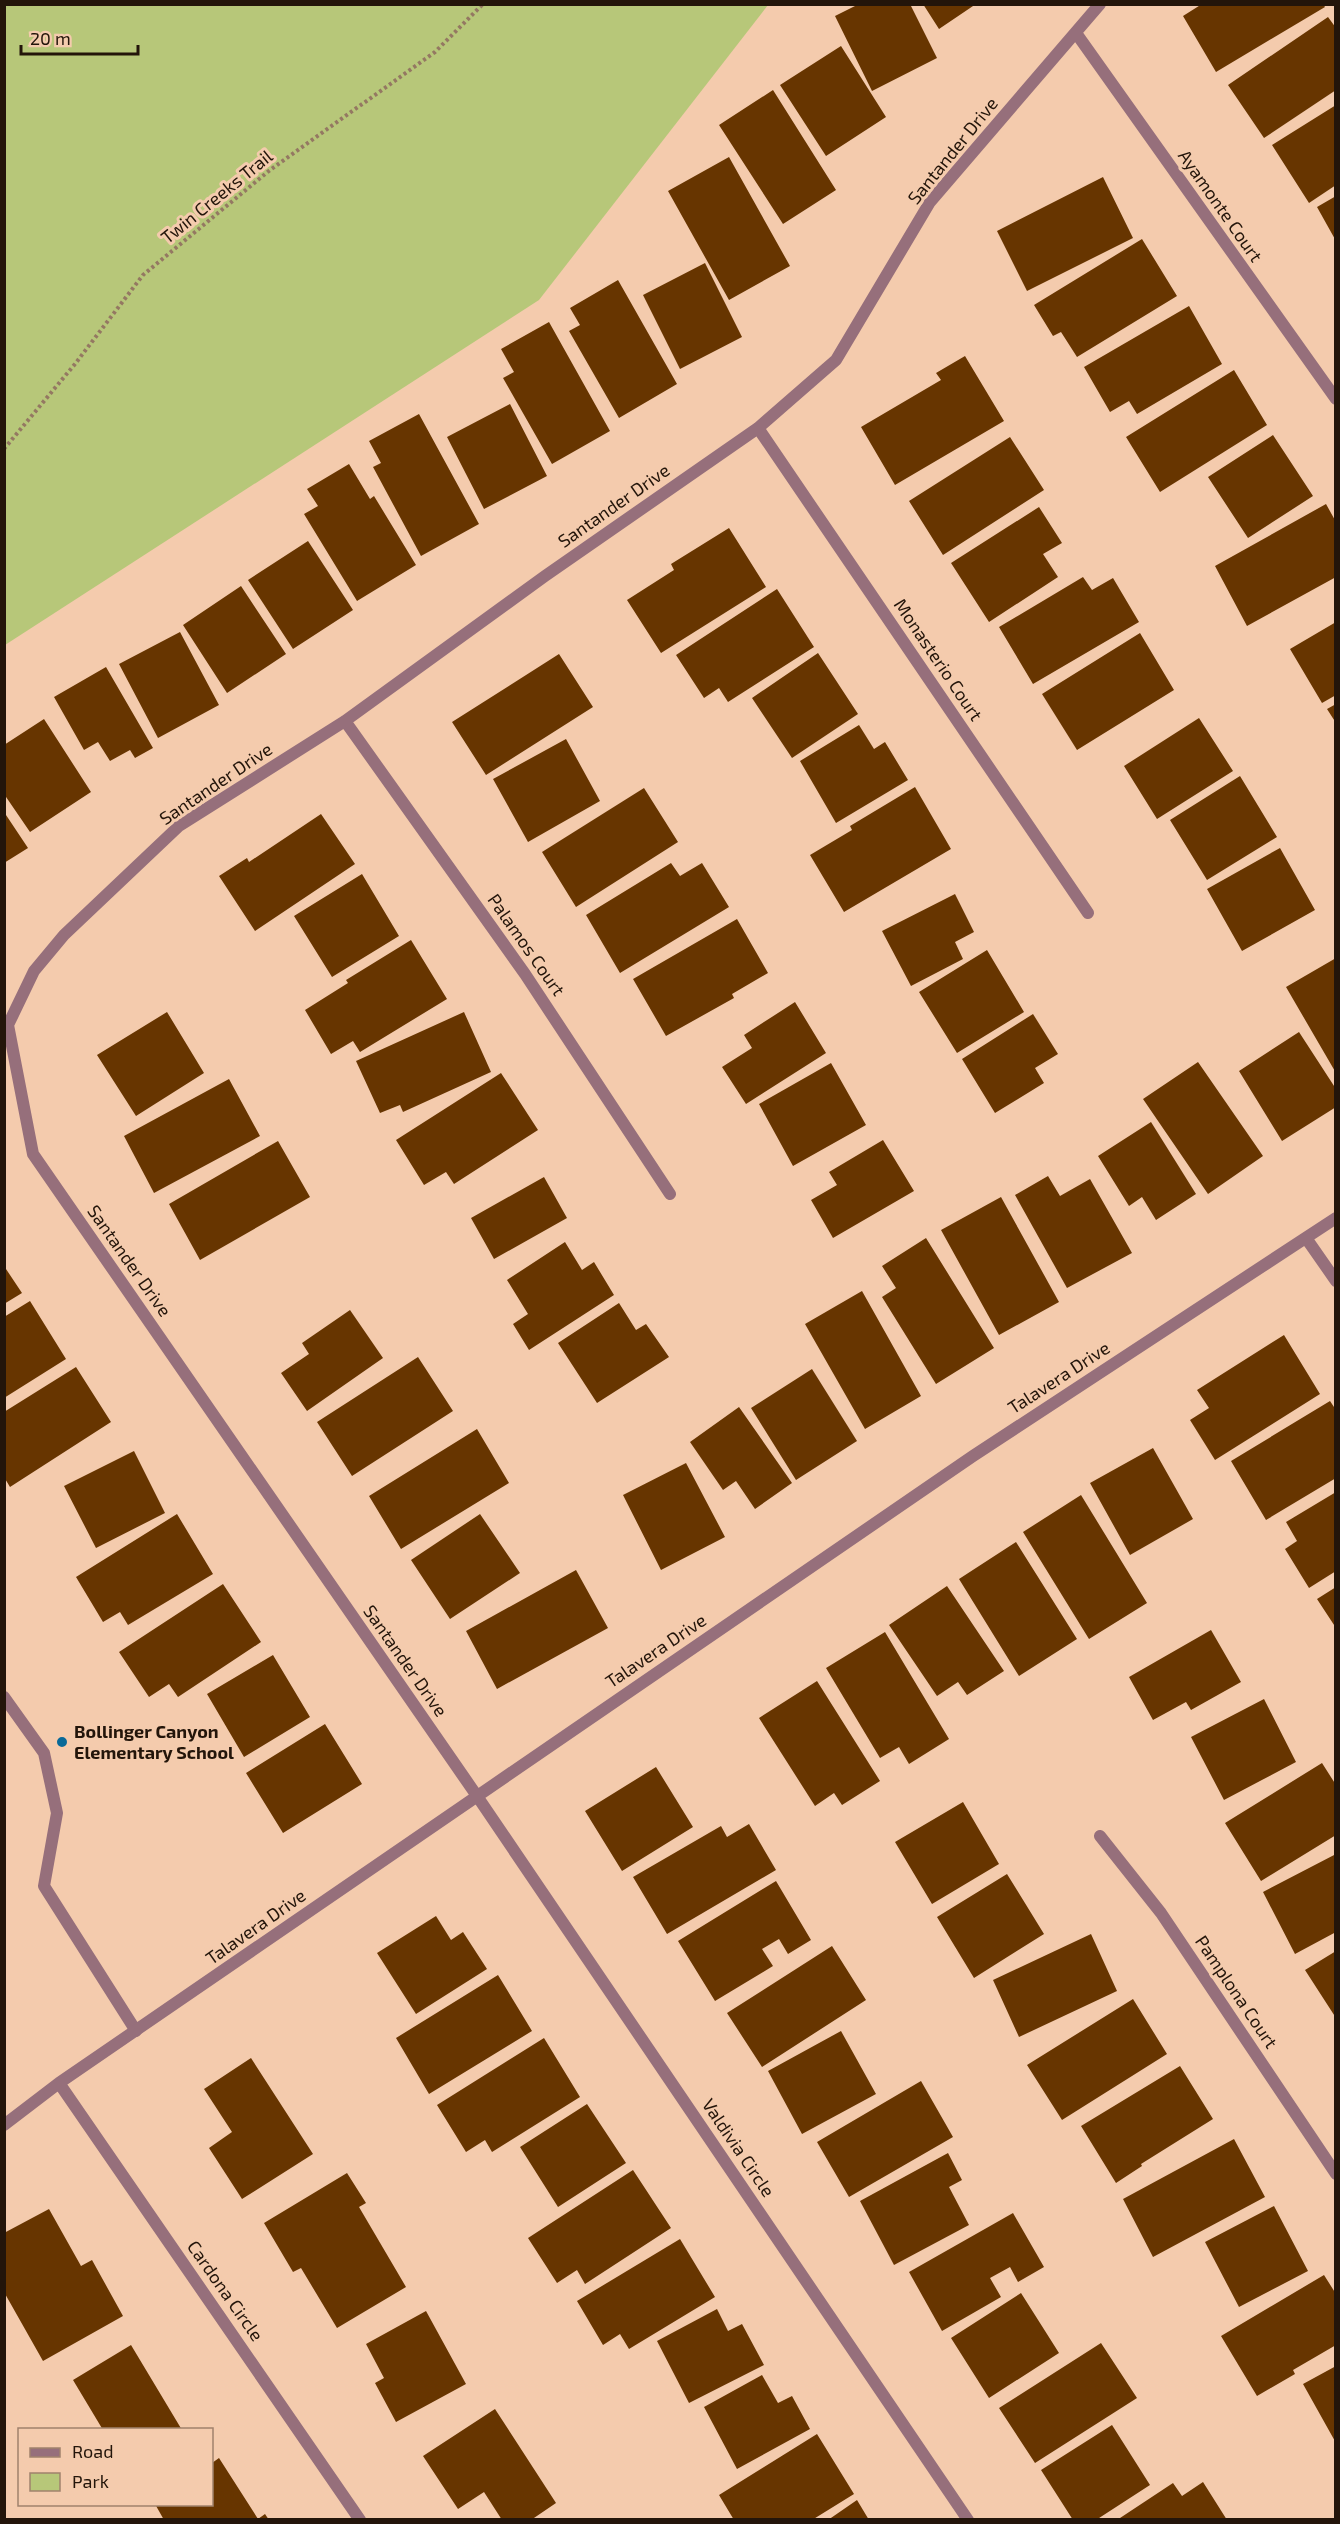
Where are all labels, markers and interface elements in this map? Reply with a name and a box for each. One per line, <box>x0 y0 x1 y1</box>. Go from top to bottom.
scale bar <box>21 18 138 56</box>
text: 20 m <box>30 27 71 49</box>
street label: Santander Drive <box>902 92 1002 208</box>
street label: Twin Creeks Trail <box>156 144 277 248</box>
street label: Ayamonte Court <box>1174 145 1268 266</box>
street label: Santander Drive <box>553 459 673 552</box>
street label: Monasterio Court <box>890 594 988 725</box>
street label: Santander Drive <box>155 737 276 829</box>
street label: Palamos Court <box>483 889 570 1000</box>
street label: Santander Drive <box>83 1200 176 1320</box>
street label: Talavera Drive <box>1003 1336 1113 1418</box>
street label: Santander Drive <box>359 1600 452 1720</box>
street label: Talavera Drive <box>601 1608 710 1692</box>
place label: Bollinger Canyon Elementary School <box>74 1720 234 1763</box>
marker: Bollinger Canyon Elementary School <box>55 1735 69 1749</box>
street label: Talavera Drive <box>201 1884 310 1969</box>
street label: Pamplona Court <box>1191 1931 1283 2052</box>
street label: Valdivia Circle <box>698 2094 780 2201</box>
street label: Cardona Circle <box>183 2236 269 2345</box>
legend <box>18 2428 213 2506</box>
text: Road <box>72 2440 113 2462</box>
text: Park <box>72 2470 109 2492</box>

